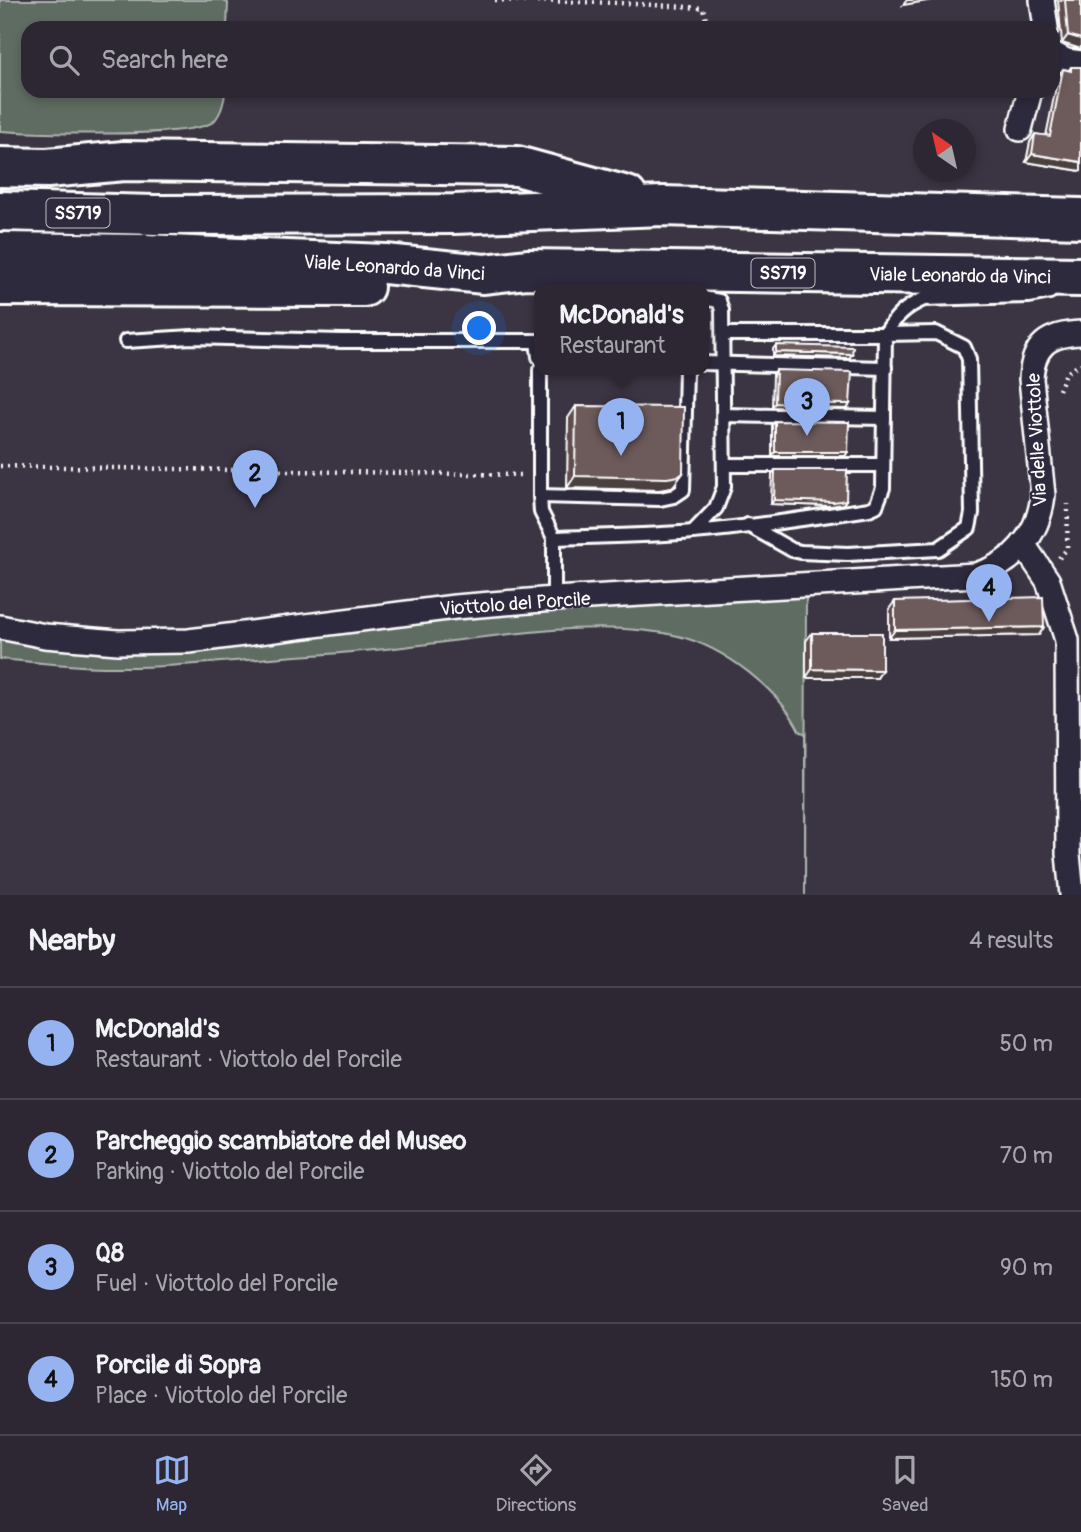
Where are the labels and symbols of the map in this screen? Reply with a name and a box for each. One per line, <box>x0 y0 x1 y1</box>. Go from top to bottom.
north arrow <box>913 119 976 182</box>
road number: SS719 <box>46 198 110 228</box>
street label: Viale Leonardo da Vinci <box>303 250 485 286</box>
road number: SS719 <box>752 258 814 288</box>
street label: Viale Leonardo da Vinci <box>869 262 1051 290</box>
your location <box>462 311 496 345</box>
street label: Via delle Viottole <box>1021 372 1052 507</box>
pin: 3 <box>784 378 830 436</box>
pin: 1 <box>598 398 644 456</box>
pin: 2 <box>232 450 278 508</box>
pin: 4 <box>966 564 1012 622</box>
street label: Viottolo del Porcile <box>439 587 592 621</box>

